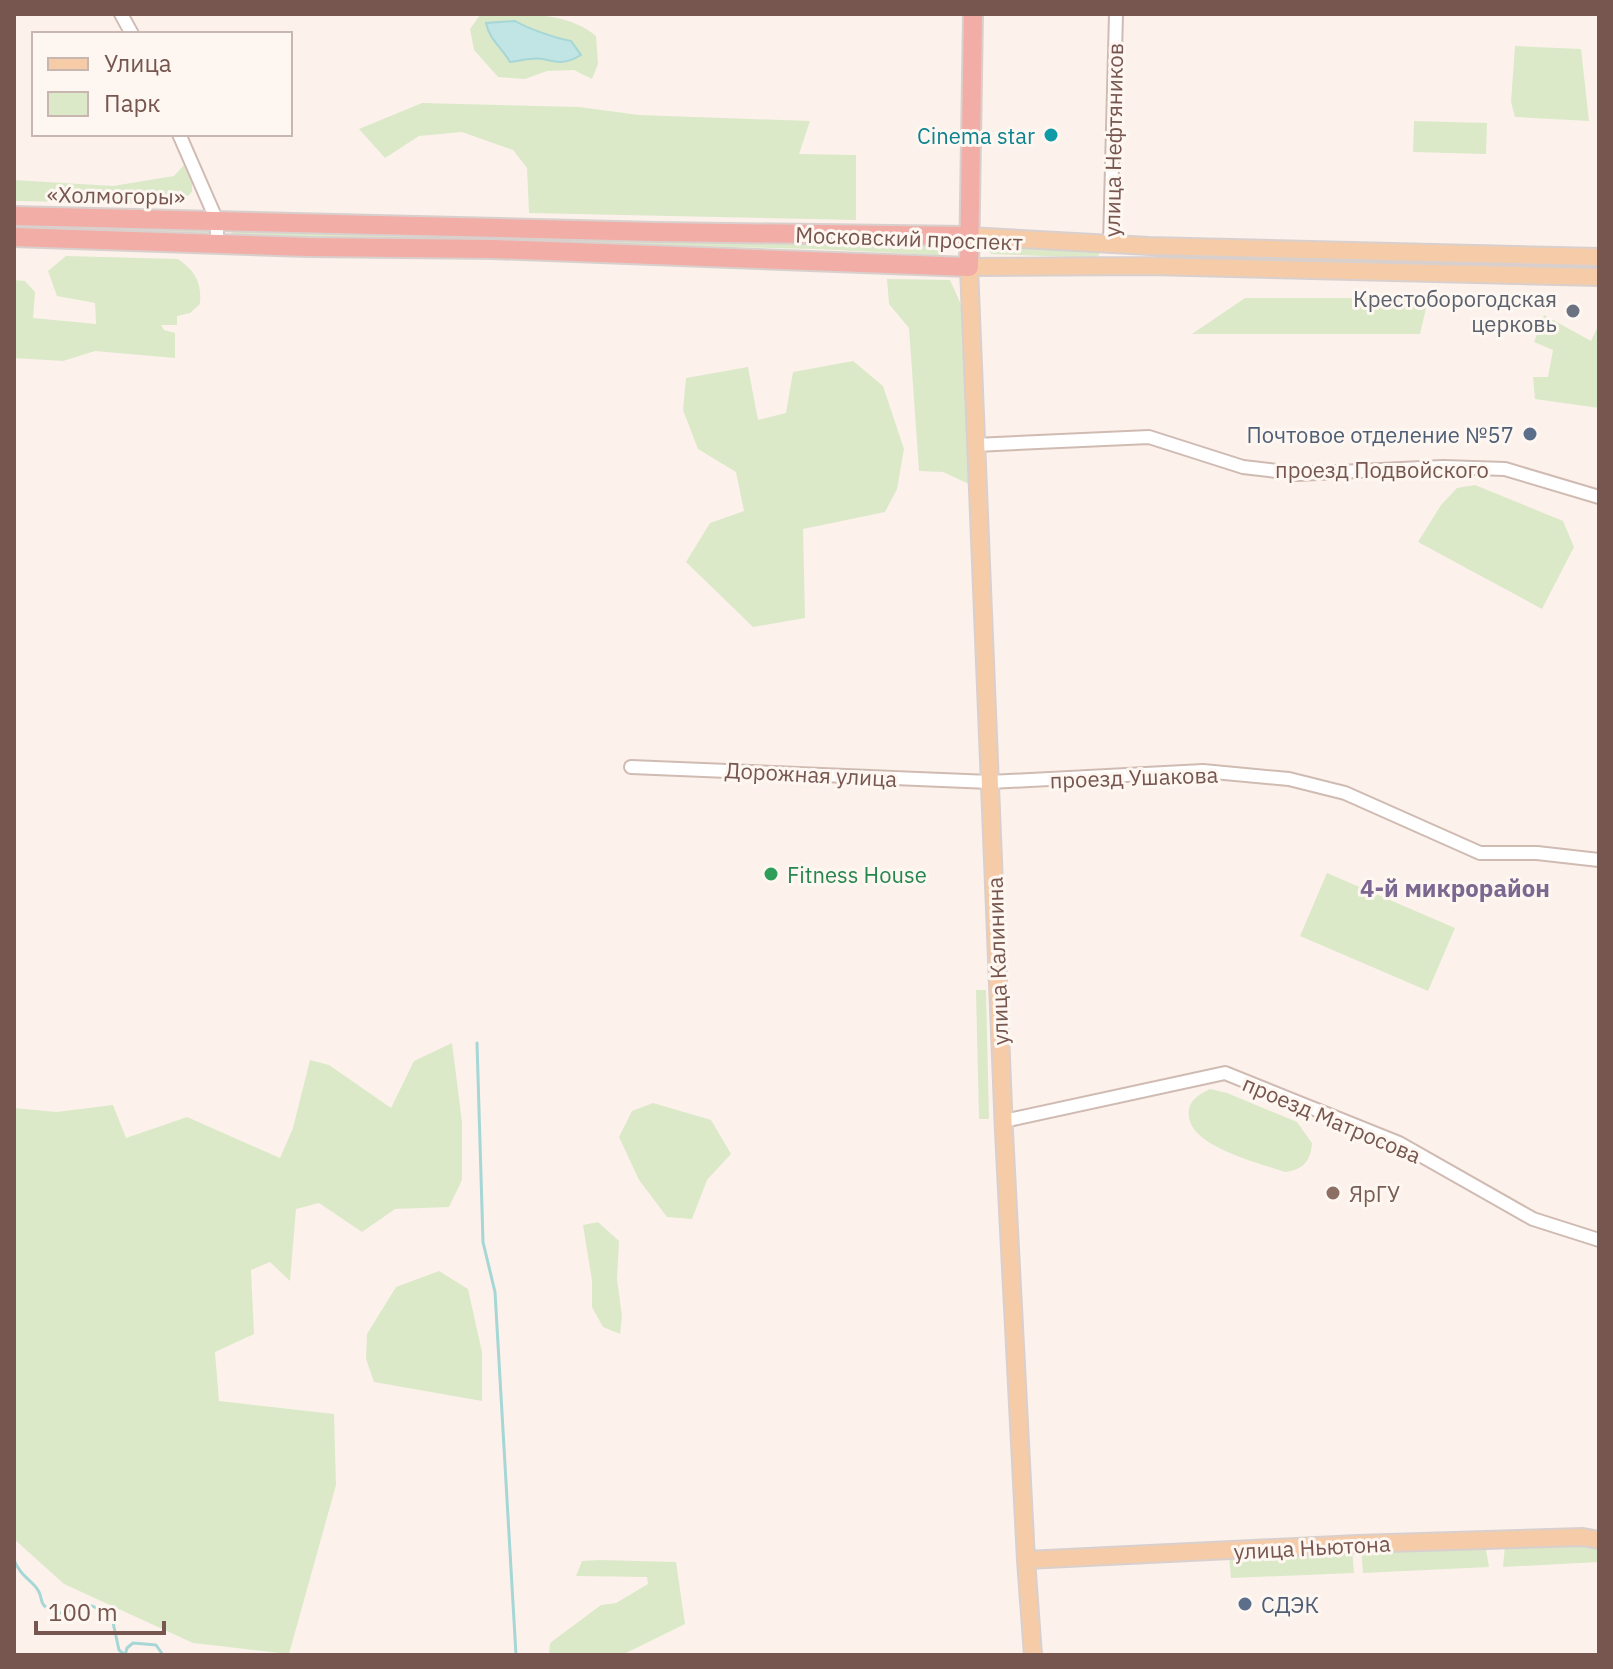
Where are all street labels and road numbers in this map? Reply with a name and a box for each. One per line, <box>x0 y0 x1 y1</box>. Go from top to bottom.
street label: улица Нефтяников <box>1097 43 1129 237</box>
street label: «Холмогоры» <box>47 179 185 211</box>
street label: Московский проспект <box>795 220 1023 256</box>
street label: проезд Подвойского <box>1275 455 1489 484</box>
street label: Дорожная улица <box>724 755 898 793</box>
street label: проезд Ушакова <box>1049 760 1219 794</box>
street label: улица Калинина <box>980 876 1014 1046</box>
street label: проезд Матросова <box>1238 1068 1426 1170</box>
street label: улица Ньютона <box>1233 1528 1391 1566</box>

